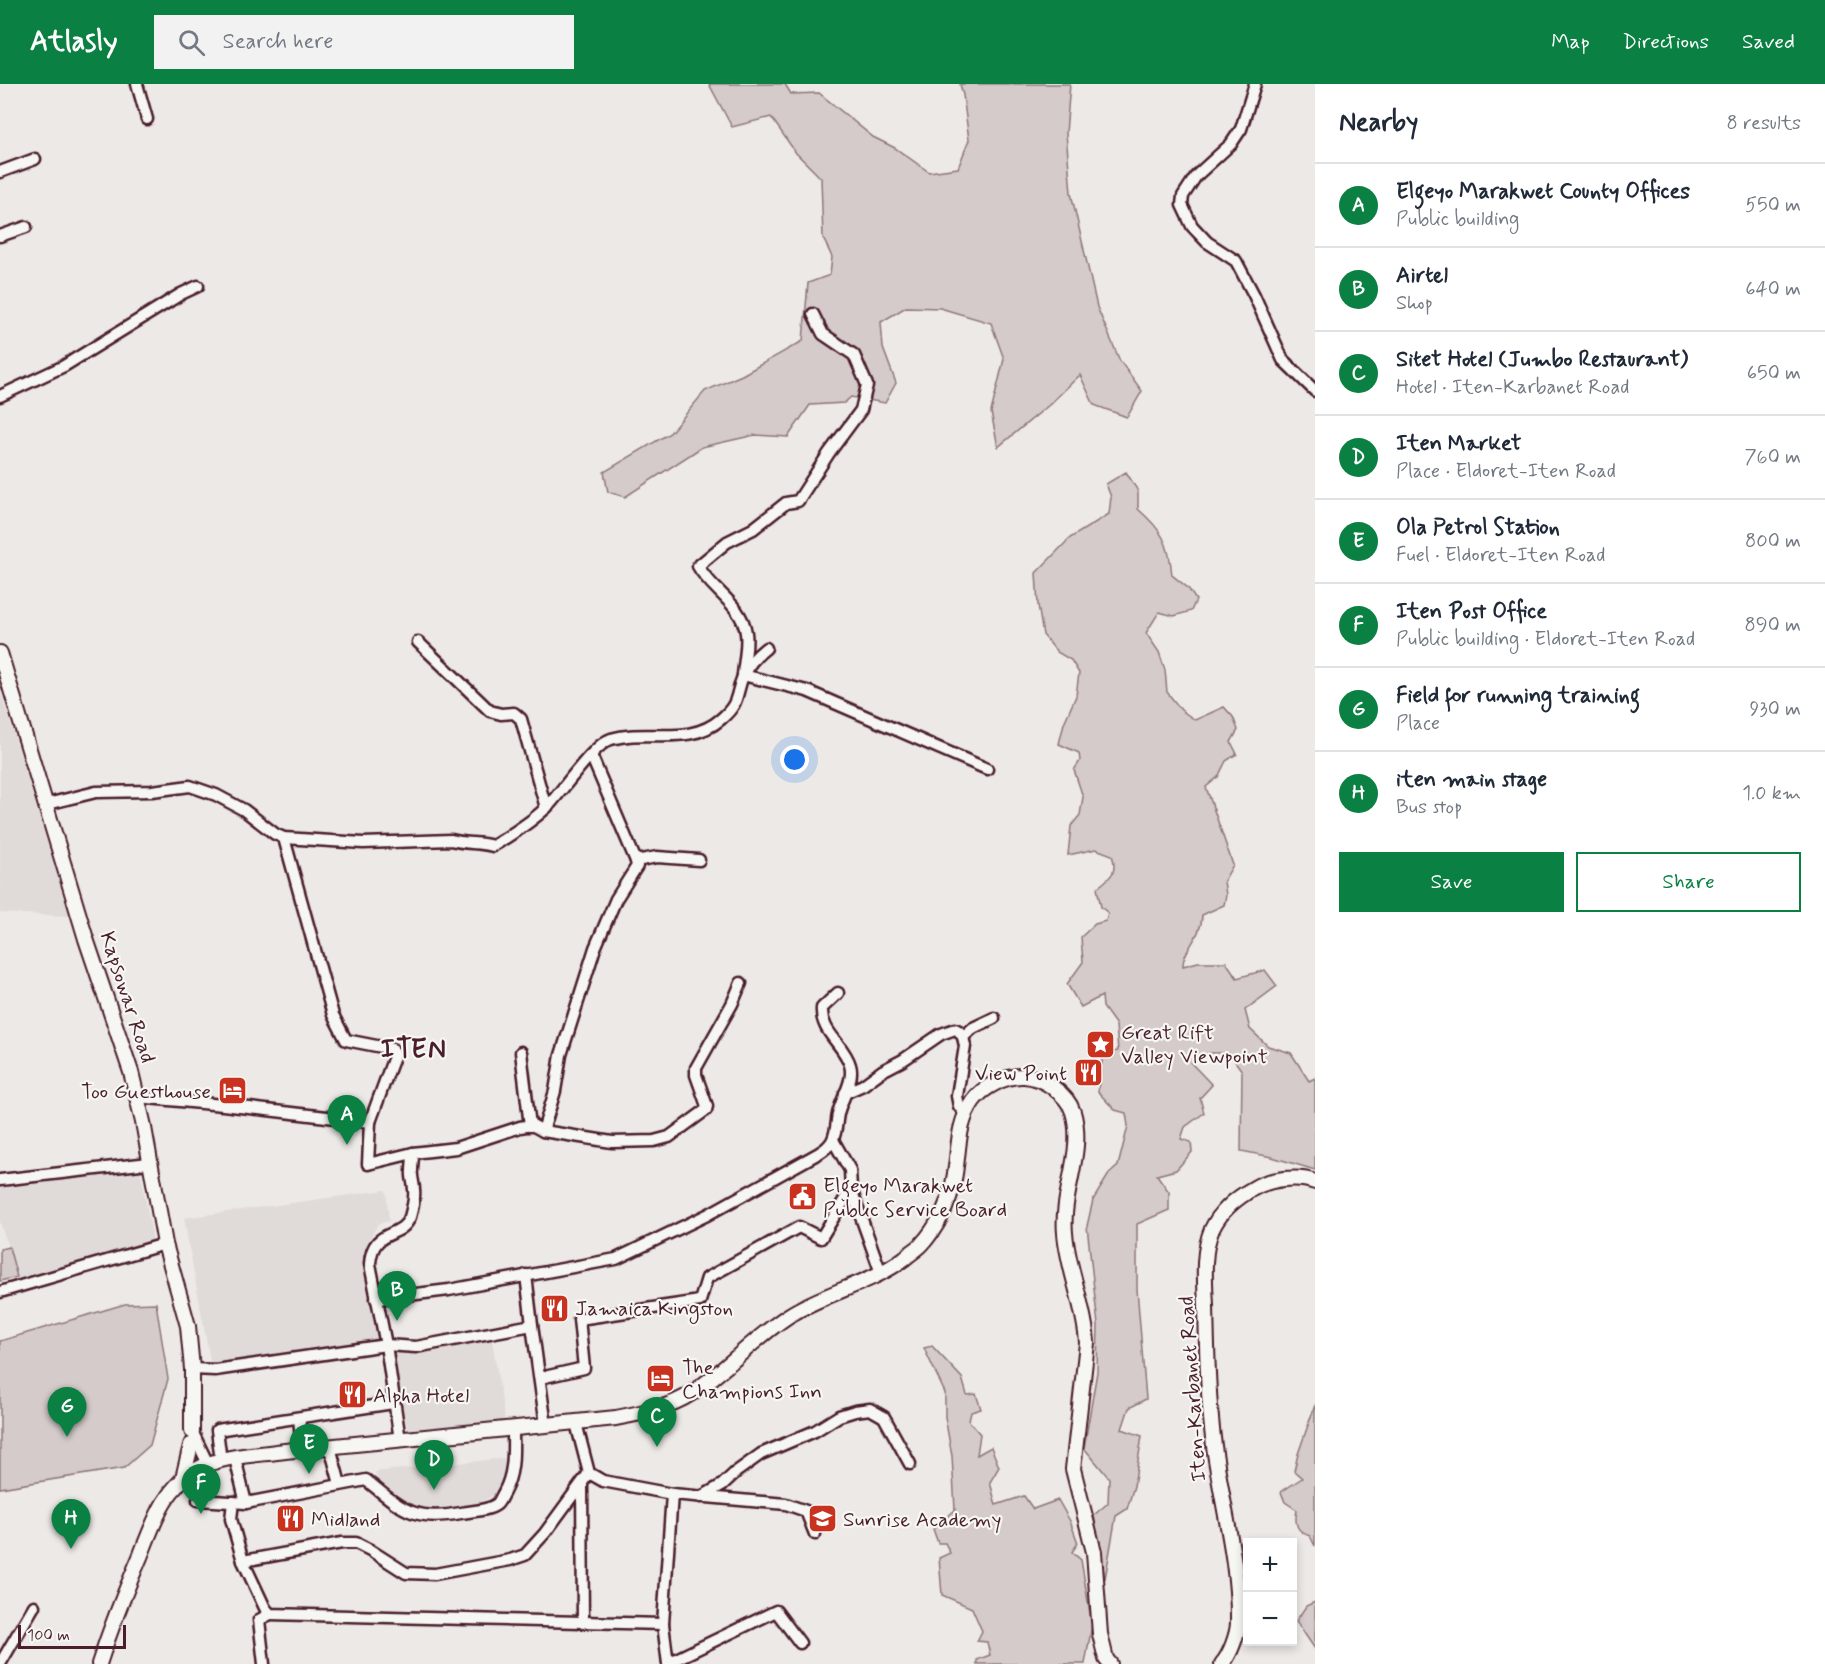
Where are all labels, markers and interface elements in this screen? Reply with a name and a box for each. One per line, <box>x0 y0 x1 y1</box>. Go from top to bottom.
search box <box>154 15 574 69</box>
text: Atlasly <box>30 24 118 61</box>
icon: search <box>175 26 208 59</box>
text: Search here <box>223 28 333 56</box>
text: Map <box>1551 28 1590 56</box>
text: Directions <box>1623 28 1709 56</box>
text: Saved <box>1742 28 1795 56</box>
text: Nearby <box>1339 106 1418 140</box>
text: 8 results <box>1727 110 1801 137</box>
text: Elgeyo Marakwet County Offices <box>1396 178 1690 206</box>
text: A <box>1352 192 1365 219</box>
text: 550 m <box>1745 192 1801 219</box>
text: Public building <box>1396 206 1519 233</box>
text: Airtel <box>1396 262 1448 290</box>
text: B <box>1352 276 1365 303</box>
text: 640 m <box>1745 276 1801 303</box>
text: Shop <box>1396 290 1433 317</box>
text: Sitet Hotel (Jumbo Restaurant) <box>1396 346 1688 374</box>
text: C <box>1351 360 1366 387</box>
text: 650 m <box>1747 360 1801 387</box>
text: Hotel · Iten-Karbanet Road <box>1396 374 1629 401</box>
text: Iten Market <box>1396 430 1521 458</box>
text: D <box>1352 444 1365 471</box>
text: 760 m <box>1744 444 1801 471</box>
text: Place · Eldoret-Iten Road <box>1396 458 1616 485</box>
text: Ola Petrol Station <box>1396 514 1560 542</box>
text: E <box>1353 528 1364 555</box>
text: 800 m <box>1745 528 1801 555</box>
text: Fuel · Eldoret-Iten Road <box>1396 542 1605 569</box>
text: Iten Post Office <box>1396 598 1547 626</box>
text: F <box>1353 612 1364 639</box>
text: 890 m <box>1744 612 1801 639</box>
text: Public building · Eldoret-Iten Road <box>1396 626 1695 653</box>
text: Field for running training <box>1396 682 1640 710</box>
text: G <box>1352 696 1365 723</box>
text: 930 m <box>1749 696 1801 723</box>
text: Place <box>1396 710 1440 737</box>
your location <box>780 745 809 774</box>
text: iten main stage <box>1396 766 1547 794</box>
text: H <box>1352 780 1365 807</box>
text: 1.0 km <box>1742 780 1801 807</box>
text: Bus stop <box>1396 794 1462 821</box>
button: Save <box>1339 852 1564 912</box>
button: Share <box>1576 852 1801 912</box>
street label: Kapsowar Road <box>93 928 161 1067</box>
place label: Great Rift Valley Viewpoint <box>1121 1019 1268 1071</box>
place icon: Great Rift Valley Viewpoint <box>1084 1028 1116 1060</box>
district label: ITEN <box>381 1032 447 1067</box>
restaurant icon: View Point <box>1072 1057 1104 1089</box>
place label: View Point <box>975 1060 1067 1088</box>
hotel icon: Too Guesthouse <box>216 1075 248 1107</box>
place label: Too Guesthouse <box>81 1078 211 1106</box>
pin: A <box>328 1096 366 1145</box>
place label: Elgeyo Marakwet Public Service Board <box>823 1172 1007 1224</box>
public building icon: Elgeyo Marakwet Public Service Board <box>786 1181 818 1213</box>
pin: B <box>378 1272 416 1321</box>
restaurant icon: Jamaica Kingston <box>538 1292 570 1324</box>
place label: Jamaica Kingston <box>575 1295 733 1324</box>
street label: Iten-Karbanet Road <box>1173 1295 1213 1483</box>
place label: The Champions Inn <box>682 1354 822 1406</box>
hotel icon: The Champions Inn <box>645 1363 677 1395</box>
restaurant icon: Alpha Hotel <box>336 1379 368 1411</box>
place label: Alpha Hotel <box>373 1382 469 1410</box>
pin: G <box>48 1388 86 1437</box>
pin: C <box>638 1398 676 1447</box>
pin: E <box>290 1424 328 1474</box>
pin: D <box>414 1440 454 1490</box>
pin: F <box>182 1464 220 1514</box>
pin: H <box>52 1500 90 1549</box>
restaurant icon: Midland <box>274 1503 306 1535</box>
school or university icon: Sunrise Academy <box>806 1503 838 1535</box>
place label: Midland <box>311 1506 380 1534</box>
place label: Sunrise Academy <box>843 1506 1001 1534</box>
map controls <box>1243 1538 1297 1646</box>
button: + <box>1243 1538 1297 1592</box>
button: − <box>1243 1592 1297 1646</box>
scale bar <box>18 1622 126 1650</box>
text: 100 m <box>27 1625 70 1646</box>

